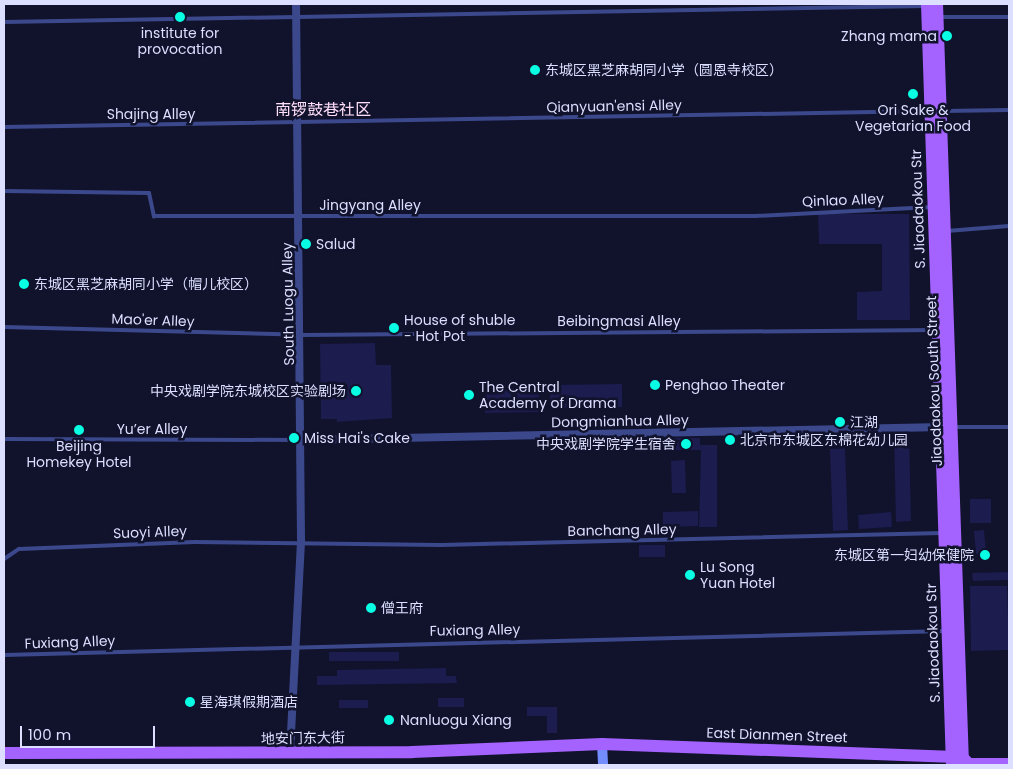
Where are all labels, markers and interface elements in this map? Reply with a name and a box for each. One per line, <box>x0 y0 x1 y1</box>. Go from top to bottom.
marker: institute for provocation <box>174 11 186 23</box>
place label: institute for provocation <box>138 25 222 58</box>
place label: Zhang mama <box>841 28 937 44</box>
marker: Zhang mama <box>941 30 953 42</box>
place label: 东城区黑芝麻胡同小学（圆恩寺校区） <box>545 62 783 78</box>
marker: 东城区黑芝麻胡同小学（圆恩寺校区） <box>529 64 541 76</box>
marker: Ori Sake & Vegetarian Food <box>907 88 919 100</box>
street label: Qianyuan'ensi Alley <box>546 96 682 116</box>
district label: 南锣鼓巷社区 <box>275 100 371 120</box>
place label: Ori Sake & Vegetarian Food <box>855 102 971 134</box>
street label: Shajing Alley <box>107 106 195 122</box>
street label: S. Jiaodaokou Str <box>908 149 928 269</box>
street label: Qinlao Alley <box>802 190 884 210</box>
street label: Jingyang Alley <box>319 197 421 213</box>
place label: Salud <box>316 236 356 252</box>
marker: Salud <box>300 238 312 250</box>
street label: South Luogu Alley <box>279 242 297 366</box>
place label: 东城区黑芝麻胡同小学（帽儿校区） <box>34 276 258 292</box>
marker: 东城区黑芝麻胡同小学（帽儿校区） <box>18 278 30 290</box>
street label: Jiaodaokou South Street <box>923 295 945 467</box>
street label: Mao'er Alley <box>111 310 195 330</box>
place label: House of shuble - Hot Pot <box>404 312 515 344</box>
street label: Beibingmasi Alley <box>557 313 681 329</box>
marker: House of shuble - Hot Pot <box>388 322 400 334</box>
place label: Penghao Theater <box>665 377 785 393</box>
place label: The Central Academy of Drama <box>479 379 616 412</box>
marker: Penghao Theater <box>649 379 661 391</box>
place label: 中央戏剧学院东城校区实验剧场 <box>150 383 346 399</box>
marker: 中央戏剧学院东城校区实验剧场 <box>350 385 362 397</box>
marker: The Central Academy of Drama <box>463 389 475 401</box>
street label: Dongmianhua Alley <box>551 411 689 431</box>
place label: 江湖 <box>850 414 878 430</box>
marker: 江湖 <box>834 416 846 428</box>
street label: Yu’er Alley <box>117 421 187 437</box>
marker: Beijing Homekey Hotel <box>73 424 85 436</box>
place label: Miss Hai's Cake <box>304 430 410 446</box>
marker: Miss Hai's Cake <box>288 432 300 444</box>
place label: 北京市东城区东棉花幼儿园 <box>740 432 908 448</box>
marker: 北京市东城区东棉花幼儿园 <box>724 434 736 446</box>
place label: 中央戏剧学院学生宿舍 <box>536 436 676 452</box>
place label: Beijing Homekey Hotel <box>26 438 132 471</box>
marker: 中央戏剧学院学生宿舍 <box>680 438 692 450</box>
street label: Banchang Alley <box>567 521 677 539</box>
street label: Suoyi Alley <box>113 522 187 542</box>
place label: 东城区第一妇幼保健院 <box>834 547 974 563</box>
marker: 东城区第一妇幼保健院 <box>978 548 992 562</box>
place label: Lu Song Yuan Hotel <box>700 559 775 592</box>
marker: Lu Song Yuan Hotel <box>684 569 696 581</box>
street label: S. Jiaodaokou Str <box>923 583 943 703</box>
place label: 僧王府 <box>381 600 423 616</box>
marker: 僧王府 <box>365 602 377 614</box>
street label: Fuxiang Alley <box>430 621 520 639</box>
street label: Fuxiang Alley <box>24 632 116 652</box>
place label: 星海琪假期酒店 <box>200 694 298 710</box>
marker: 星海琪假期酒店 <box>184 696 196 708</box>
place label: Nanluogu Xiang <box>400 712 512 728</box>
marker: Nanluogu Xiang <box>382 713 396 727</box>
scale bar <box>22 716 158 748</box>
text: 100 m <box>28 724 71 745</box>
street label: East Dianmen Street <box>706 724 848 746</box>
street label: 地安门东大街 <box>261 729 345 747</box>

